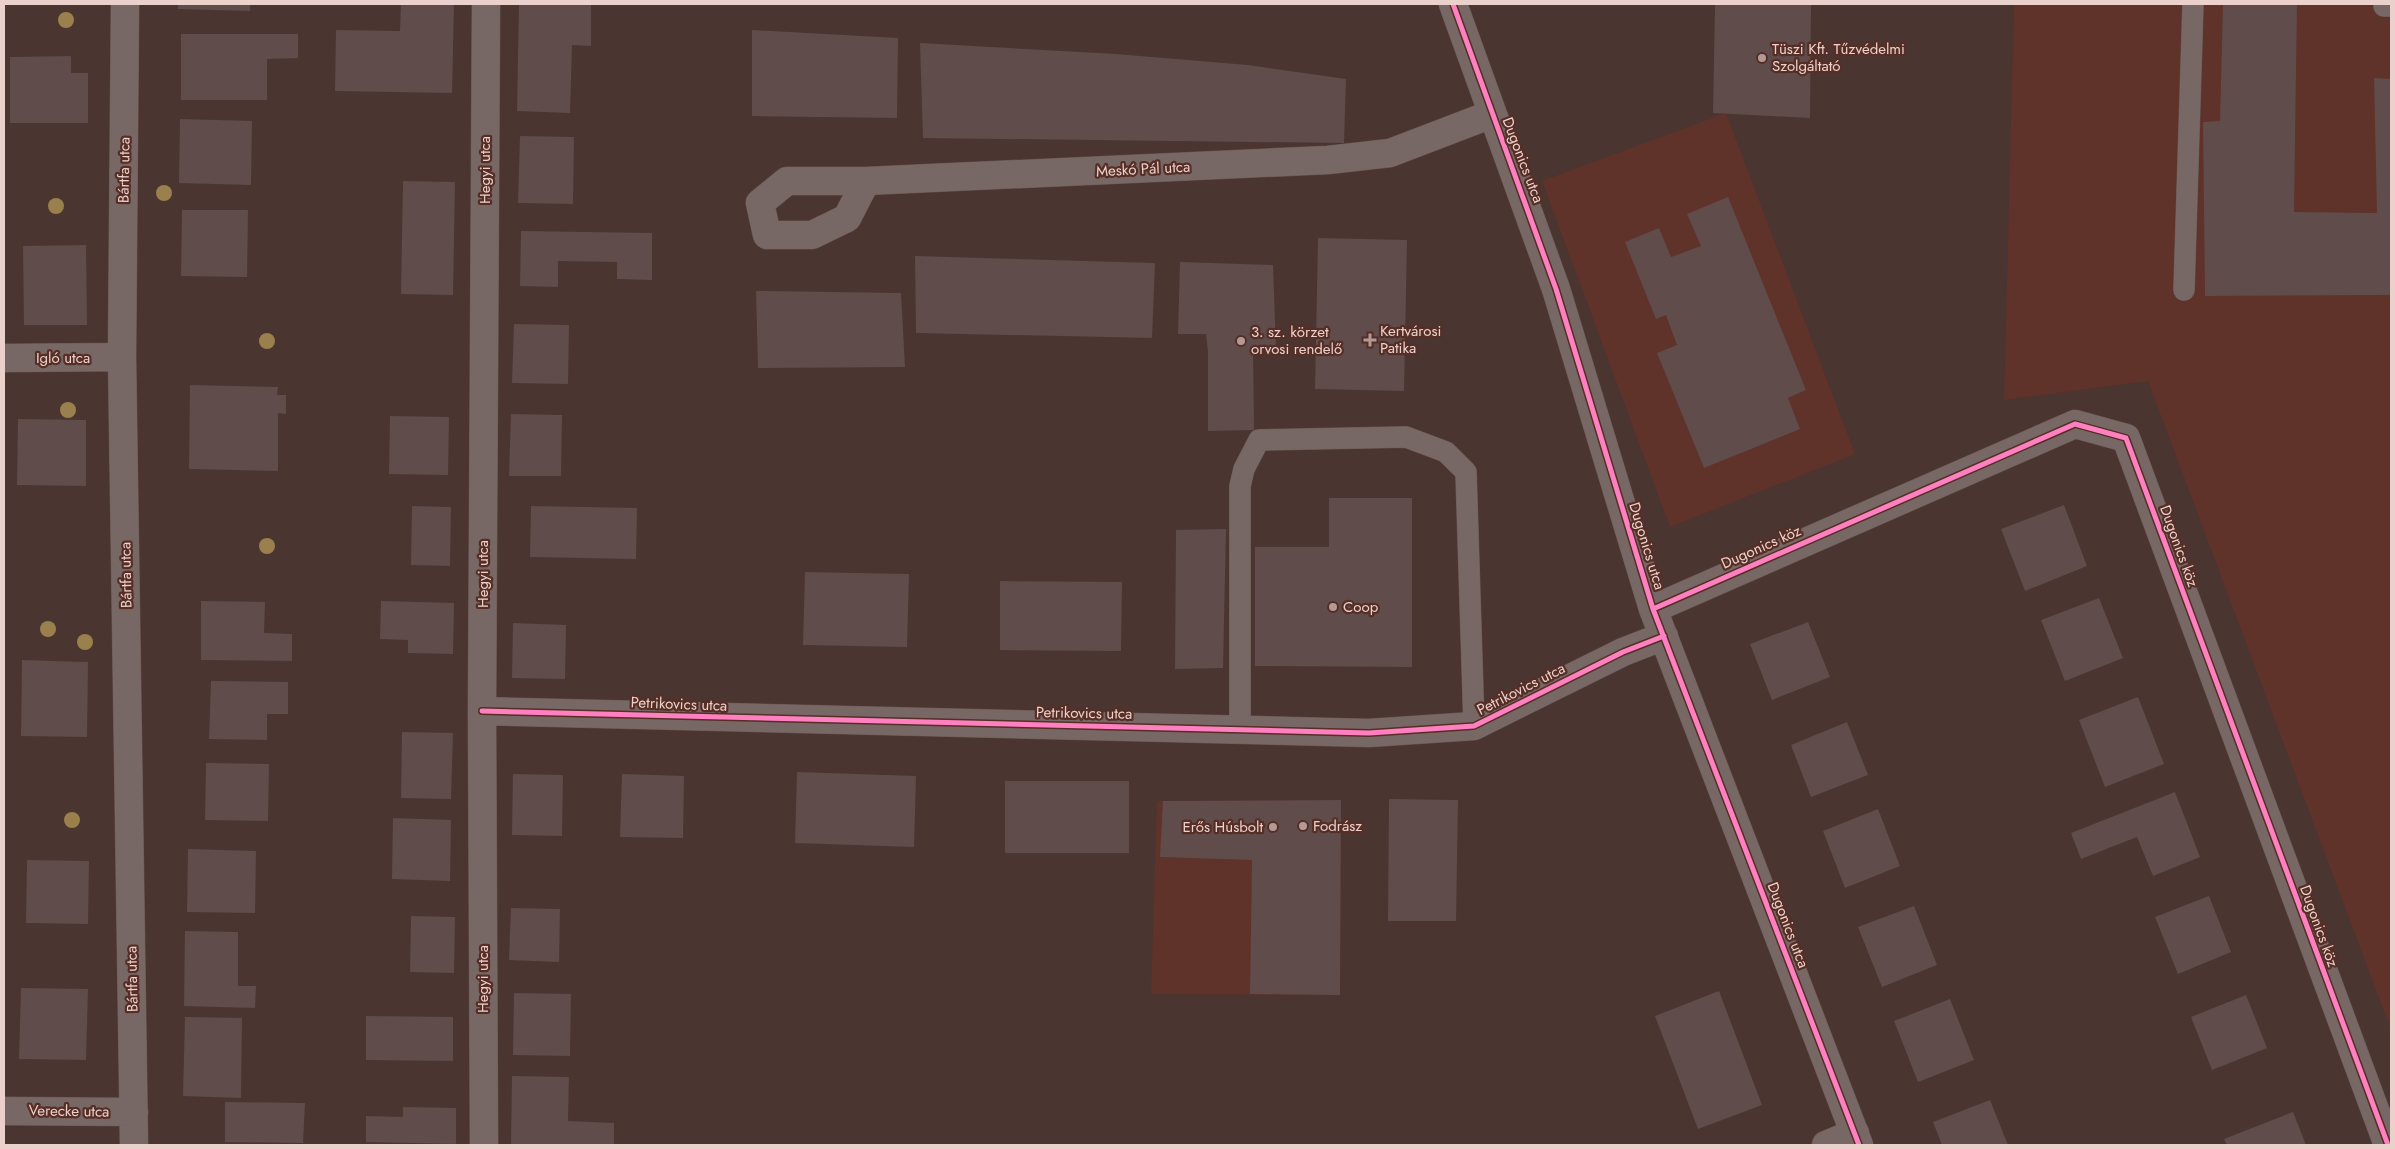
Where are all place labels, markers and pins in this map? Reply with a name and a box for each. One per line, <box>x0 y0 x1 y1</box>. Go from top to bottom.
place label: Tüszi Kft. Tűzvédelmi Szolgáltató <box>1772 38 1905 77</box>
marker: Tüszi Kft. Tűzvédelmi Szolgáltató <box>1756 52 1768 64</box>
place label: Kertvárosi Patika <box>1380 320 1441 359</box>
place label: 3. sz. körzet orvosi rendelő <box>1251 321 1342 360</box>
marker: Kertvárosi Patika <box>1364 334 1376 346</box>
marker: 3. sz. körzet orvosi rendelő <box>1235 335 1247 347</box>
place label: Coop <box>1343 596 1379 618</box>
marker: Coop <box>1327 601 1339 613</box>
place label: Fodrász <box>1313 815 1362 837</box>
place label: Erős Húsbolt <box>1182 816 1263 838</box>
marker: Fodrász <box>1297 820 1309 832</box>
marker: Erős Húsbolt <box>1267 821 1279 833</box>

